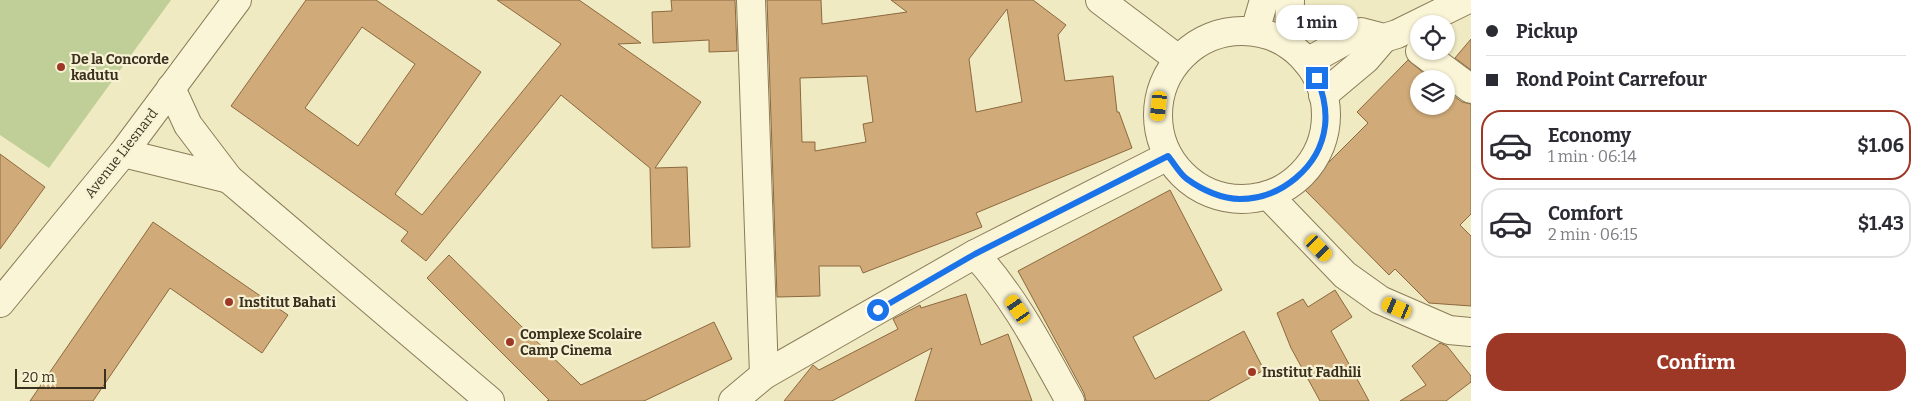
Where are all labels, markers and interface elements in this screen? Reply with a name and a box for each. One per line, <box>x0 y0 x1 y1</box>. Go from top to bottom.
callout: 1 min <box>1276 5 1358 40</box>
text: 1 min <box>1297 13 1337 32</box>
map controls <box>1410 15 1455 115</box>
button: locate <box>1410 15 1455 60</box>
text: Pickup <box>1516 20 1578 43</box>
place label: De la Concorde kadutu <box>71 51 169 84</box>
marker: De la Concorde kadutu <box>55 61 67 73</box>
route end <box>1306 67 1328 89</box>
text: Rond Point Carrefour <box>1516 68 1707 91</box>
button: layers <box>1410 70 1455 115</box>
car <box>1149 90 1168 122</box>
street label: Avenue Liesnard <box>81 105 162 201</box>
icon: car <box>1488 123 1533 168</box>
text: Economy <box>1548 124 1631 147</box>
text: $1.06 <box>1857 134 1904 157</box>
text: 1 min · 06:14 <box>1548 147 1637 166</box>
icon: car <box>1488 201 1533 246</box>
text: Comfort <box>1548 202 1623 225</box>
text: $1.43 <box>1858 212 1904 235</box>
text: 2 min · 06:15 <box>1548 225 1638 244</box>
car <box>1303 232 1334 264</box>
car <box>1003 292 1032 326</box>
place label: Institut Bahati <box>239 294 336 311</box>
car <box>1380 295 1413 321</box>
marker: Institut Bahati <box>223 296 235 308</box>
route start <box>867 299 889 321</box>
place label: Complexe Scolaire Camp Cinema <box>520 326 642 359</box>
button: Confirm <box>1486 333 1906 391</box>
marker: Complexe Scolaire Camp Cinema <box>504 336 516 348</box>
place label: Institut Fadhili <box>1262 364 1362 381</box>
scale bar <box>15 366 106 389</box>
marker: Institut Fadhili <box>1246 366 1258 378</box>
text: 20 m <box>22 369 55 386</box>

